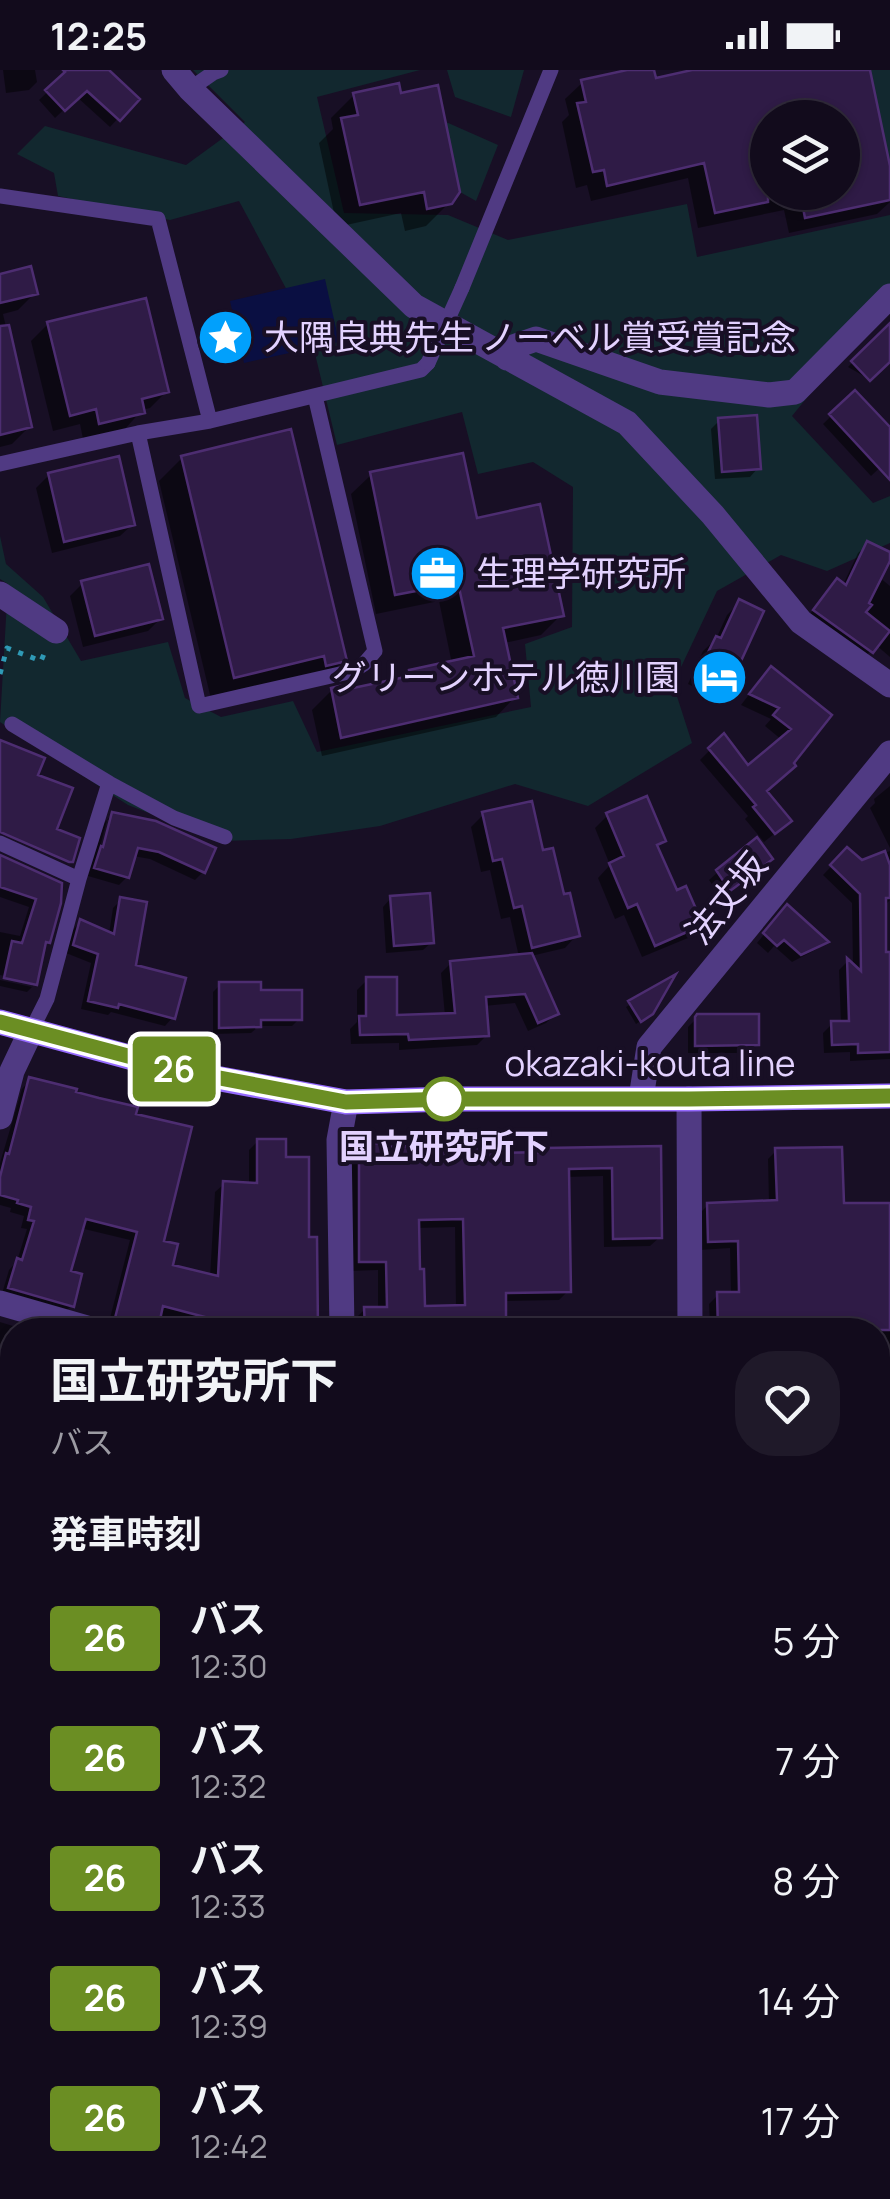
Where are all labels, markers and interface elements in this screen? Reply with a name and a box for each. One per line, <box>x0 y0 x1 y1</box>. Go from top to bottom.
text: 12:25 <box>50 9 147 61</box>
map controls <box>750 100 860 210</box>
button: layers <box>750 100 860 210</box>
place icon: 大隅良典先生 ノーベル賞受賞記念 <box>195 307 255 367</box>
place label: 大隅良典先生 ノーベル賞受賞記念 <box>264 313 796 361</box>
office icon: 生理学研究所 <box>407 543 467 603</box>
place label: 生理学研究所 <box>476 549 686 597</box>
hotel icon: グリーンホテル徳川園 <box>689 647 749 707</box>
place label: グリーンホテル徳川園 <box>332 653 680 701</box>
street label: 法丈坂 <box>674 842 778 954</box>
line badge: 26 <box>129 1036 219 1102</box>
street label: okazaki-kouta line <box>504 1039 796 1087</box>
text: 26 <box>153 1045 195 1093</box>
marker: 国立研究所下 <box>423 1078 465 1120</box>
place label: 国立研究所下 <box>339 1122 549 1170</box>
text: 国立研究所下 <box>50 1347 338 1412</box>
button: heart <box>735 1351 840 1456</box>
text: バス <box>50 1420 114 1464</box>
text: 発車時刻 <box>50 1507 202 1559</box>
text: バス <box>190 1592 266 1644</box>
text: 26 <box>84 1614 126 1662</box>
text: 5 分 <box>772 1614 840 1666</box>
text: 12:30 <box>190 1644 268 1688</box>
text: バス <box>190 1712 266 1764</box>
text: 26 <box>84 1734 126 1782</box>
text: 7 分 <box>775 1734 840 1786</box>
text: 12:32 <box>190 1764 266 1808</box>
text: バス <box>190 1832 266 1884</box>
text: 26 <box>84 1854 126 1902</box>
text: 8 分 <box>772 1854 840 1906</box>
text: 12:33 <box>190 1884 266 1928</box>
text: バス <box>190 1952 266 2004</box>
text: 26 <box>84 1974 126 2022</box>
text: 14 分 <box>757 1974 840 2026</box>
text: 12:39 <box>190 2004 268 2048</box>
text: バス <box>190 2072 266 2124</box>
text: 26 <box>84 2094 126 2142</box>
text: 17 分 <box>761 2094 840 2146</box>
text: 12:42 <box>190 2124 267 2168</box>

